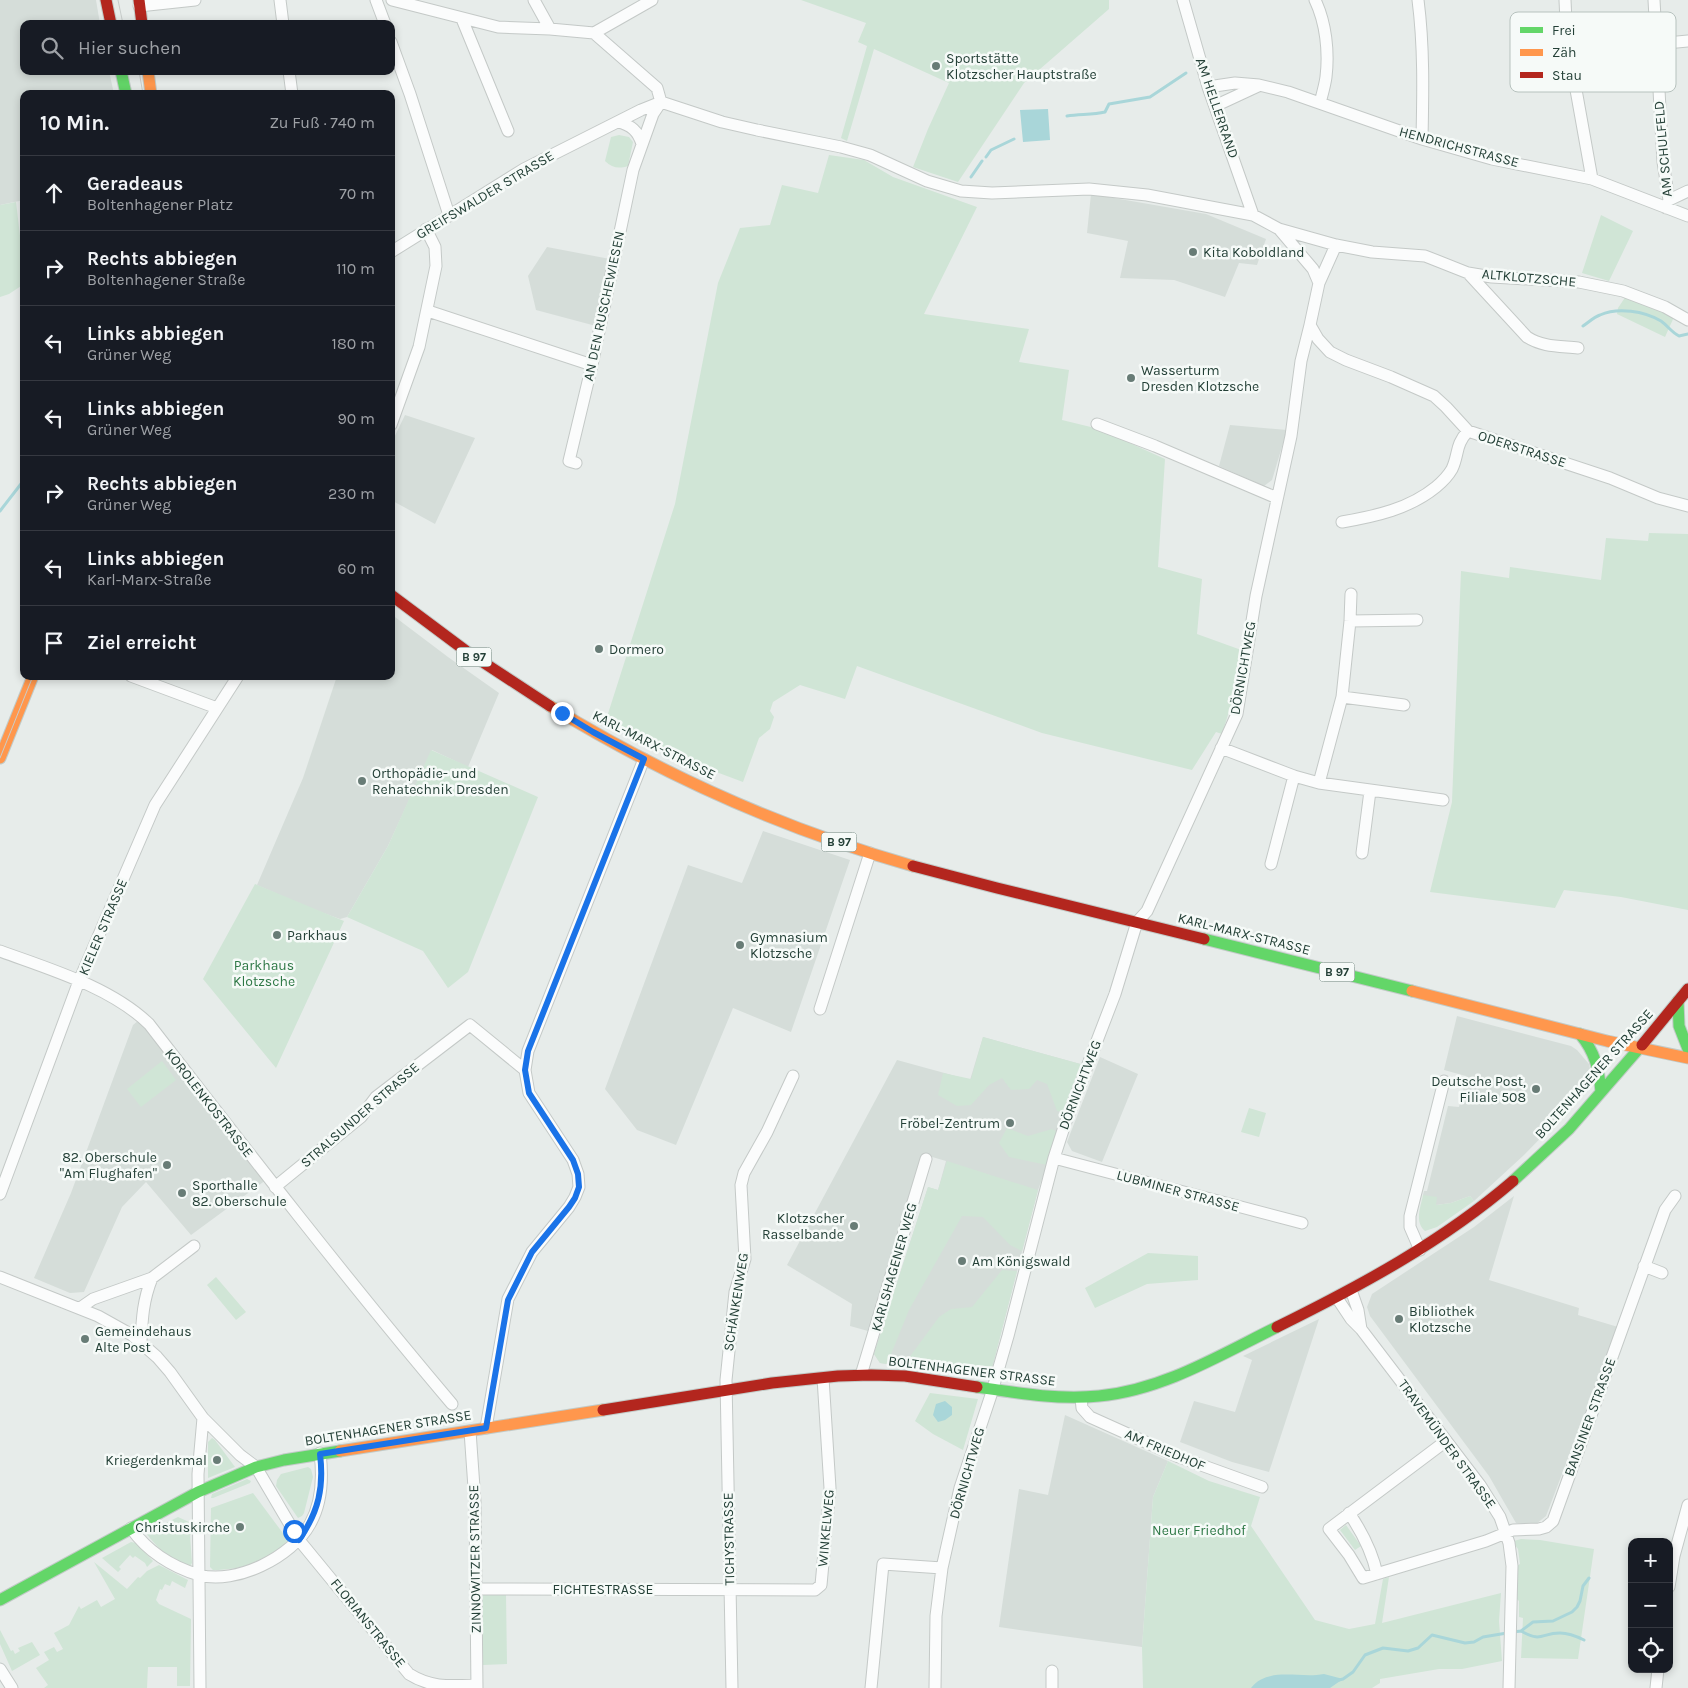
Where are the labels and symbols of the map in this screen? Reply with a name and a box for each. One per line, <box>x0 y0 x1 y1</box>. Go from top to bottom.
legend <box>1510 12 1676 92</box>
text: Frei <box>1552 22 1576 39</box>
text: Zäh <box>1552 44 1576 61</box>
place label: Sportstätte Klotzscher Hauptstraße <box>946 50 1097 83</box>
street label: AM HELLERRAND <box>1192 55 1242 161</box>
marker: Sportstätte Klotzscher Hauptstraße <box>930 60 942 72</box>
text: Stau <box>1552 67 1582 84</box>
street label: AM SCHULFELD <box>1650 100 1676 198</box>
street label: HENDRICHSTRASSE <box>1397 123 1521 171</box>
street label: GREIFSWALDER STRASSE <box>413 147 557 243</box>
street label: AN DEN RUSCHEWIESEN <box>580 229 628 383</box>
place label: Kita Koboldland <box>1203 244 1305 261</box>
marker: Kita Koboldland <box>1187 246 1199 258</box>
street label: ALTKLOTZSCHE <box>1481 265 1577 291</box>
place label: Wasserturm Dresden Klotzsche <box>1141 362 1259 395</box>
marker: Wasserturm Dresden Klotzsche <box>1125 372 1137 384</box>
street label: ODERSTRASSE <box>1476 427 1568 471</box>
street label: DÖRNICHTWEG <box>1226 620 1260 716</box>
place label: Dormero <box>609 641 664 658</box>
marker: Dormero <box>593 643 605 655</box>
road number: B 97 <box>456 648 492 666</box>
route end <box>551 702 574 725</box>
street label: KARL-MARX-STRASSE <box>590 707 718 783</box>
place label: Orthopädie- und Rehatechnik Dresden <box>372 765 509 798</box>
marker: Orthopädie- und Rehatechnik Dresden <box>356 775 368 787</box>
road number: B 97 <box>822 832 856 852</box>
street label: KIELER STRASSE <box>75 876 131 978</box>
street label: KARL-MARX-STRASSE <box>1176 909 1312 959</box>
place label: Parkhaus <box>287 927 347 944</box>
marker: Parkhaus <box>271 929 283 941</box>
place label: Gymnasium Klotzsche <box>750 929 828 962</box>
marker: Gymnasium Klotzsche <box>734 939 746 951</box>
park label: Parkhaus Klotzsche <box>233 957 295 990</box>
road number: B 97 <box>1320 962 1354 982</box>
street label: BOLTENHAGENER STRASSE <box>1531 1006 1657 1142</box>
street label: DÖRNICHTWEG <box>1055 1038 1105 1132</box>
street label: KOROLENKOSTRASSE <box>161 1045 257 1161</box>
street label: STRALSUNDER STRASSE <box>297 1059 423 1171</box>
place label: Deutsche Post, Filiale 508 <box>1431 1073 1526 1106</box>
marker: Deutsche Post, Filiale 508 <box>1530 1083 1542 1095</box>
place label: Fröbel-Zentrum <box>900 1115 1000 1132</box>
marker: Fröbel-Zentrum <box>1004 1117 1016 1129</box>
place label: 82. Oberschule "Am Flughafen" <box>60 1149 157 1182</box>
marker: 82. Oberschule "Am Flughafen" <box>161 1159 173 1171</box>
street label: LUBMINER STRASSE <box>1115 1166 1241 1216</box>
place label: Sporthalle 82. Oberschule <box>192 1177 287 1210</box>
marker: Sporthalle 82. Oberschule <box>176 1187 188 1199</box>
street label: KARLSHAGENER WEG <box>867 1201 921 1333</box>
place label: Klotzscher Rasselbande <box>762 1210 845 1243</box>
marker: Klotzscher Rasselbande <box>848 1220 860 1232</box>
street label: SCHÄNKENWEG <box>720 1252 752 1352</box>
place label: Am Königswald <box>972 1253 1071 1270</box>
marker: Am Königswald <box>956 1255 968 1267</box>
place label: Bibliothek Klotzsche <box>1409 1303 1475 1336</box>
marker: Bibliothek Klotzsche <box>1393 1313 1405 1325</box>
place label: Gemeindehaus Alte Post <box>95 1323 192 1356</box>
marker: Gemeindehaus Alte Post <box>79 1333 91 1345</box>
street label: BOLTENHAGENER STRASSE <box>887 1352 1057 1390</box>
street label: BANSINER STRASSE <box>1561 1355 1619 1479</box>
street label: TRAVEMÜNDER STRASSE <box>1394 1376 1500 1512</box>
street label: BOLTENHAGENER STRASSE <box>303 1406 473 1450</box>
street label: DÖRNICHTWEG <box>946 1425 988 1521</box>
street label: AM FRIEDHOF <box>1122 1425 1208 1475</box>
place label: Kriegerdenkmal <box>105 1452 207 1469</box>
marker: Kriegerdenkmal <box>211 1454 223 1466</box>
street label: ZINNOWITZER STRASSE <box>465 1484 485 1634</box>
street label: WINKELWEG <box>814 1489 838 1567</box>
street label: TICHYSTRASSE <box>720 1492 738 1586</box>
place label: Christuskirche <box>135 1519 230 1536</box>
route start <box>283 1520 306 1543</box>
marker: Christuskirche <box>234 1521 246 1533</box>
park label: Neuer Friedhof <box>1152 1522 1246 1539</box>
street label: FLORIANSTRASSE <box>327 1575 409 1671</box>
street label: FICHTESTRASSE <box>553 1581 653 1598</box>

